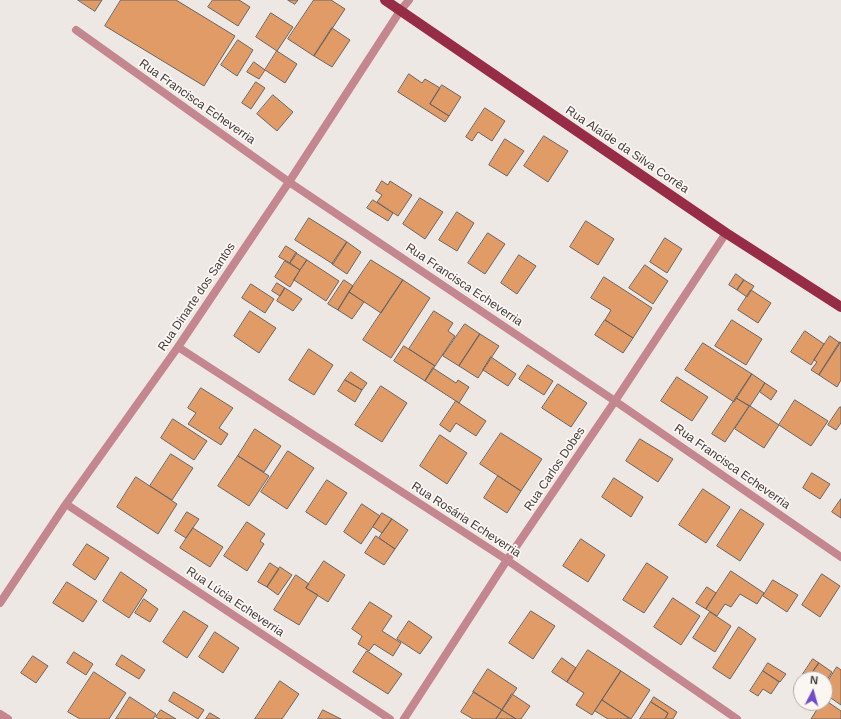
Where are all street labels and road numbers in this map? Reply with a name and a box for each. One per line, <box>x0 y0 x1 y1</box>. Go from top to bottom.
street label: Rua Francisca Echeverria <box>136 57 258 147</box>
street label: Rua Alaíde da Silva Corrêa <box>563 103 691 197</box>
street label: Rua Dinarte dos Santos <box>155 240 239 354</box>
street label: Rua Francisca Echeverria <box>403 240 525 330</box>
street label: Rua Francisca Echeverria <box>671 422 793 512</box>
street label: Rua Carlos Dobes <box>522 424 588 514</box>
street label: Rua Rosária Echeverria <box>409 479 523 561</box>
street label: Rua Lúcia Echeverria <box>183 564 287 640</box>

